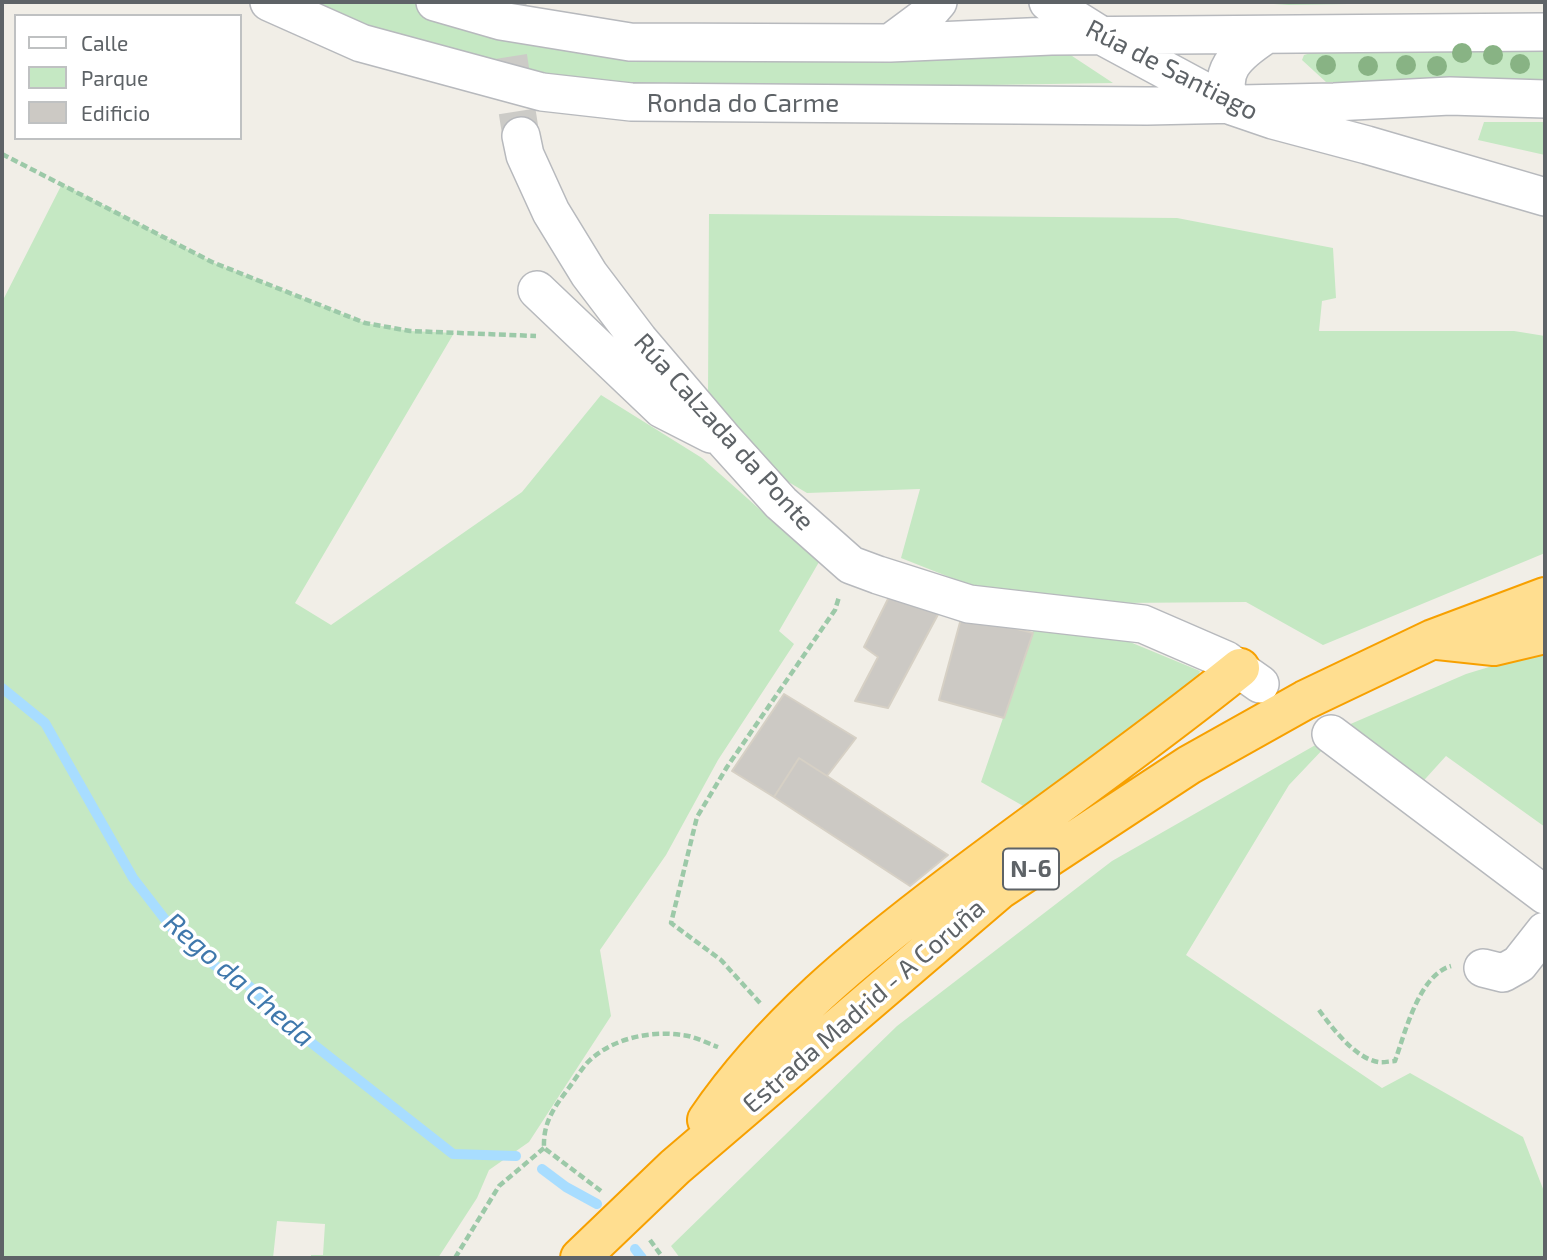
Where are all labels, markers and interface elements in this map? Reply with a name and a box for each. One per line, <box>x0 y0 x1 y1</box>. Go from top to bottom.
street label: Rúa de Santiago <box>1081 13 1263 127</box>
legend <box>14 14 242 140</box>
text: Calle <box>81 30 128 55</box>
text: Parque <box>81 65 148 90</box>
street label: Ronda do Carme <box>647 87 839 119</box>
text: Edificio <box>81 100 150 125</box>
street label: Rúa Calzada da Ponte <box>627 327 821 537</box>
road number: N-6 <box>1003 848 1059 890</box>
street label: Estrada Madrid - A Coruña <box>737 892 991 1120</box>
water label: Rego da Cheda <box>157 906 321 1054</box>

